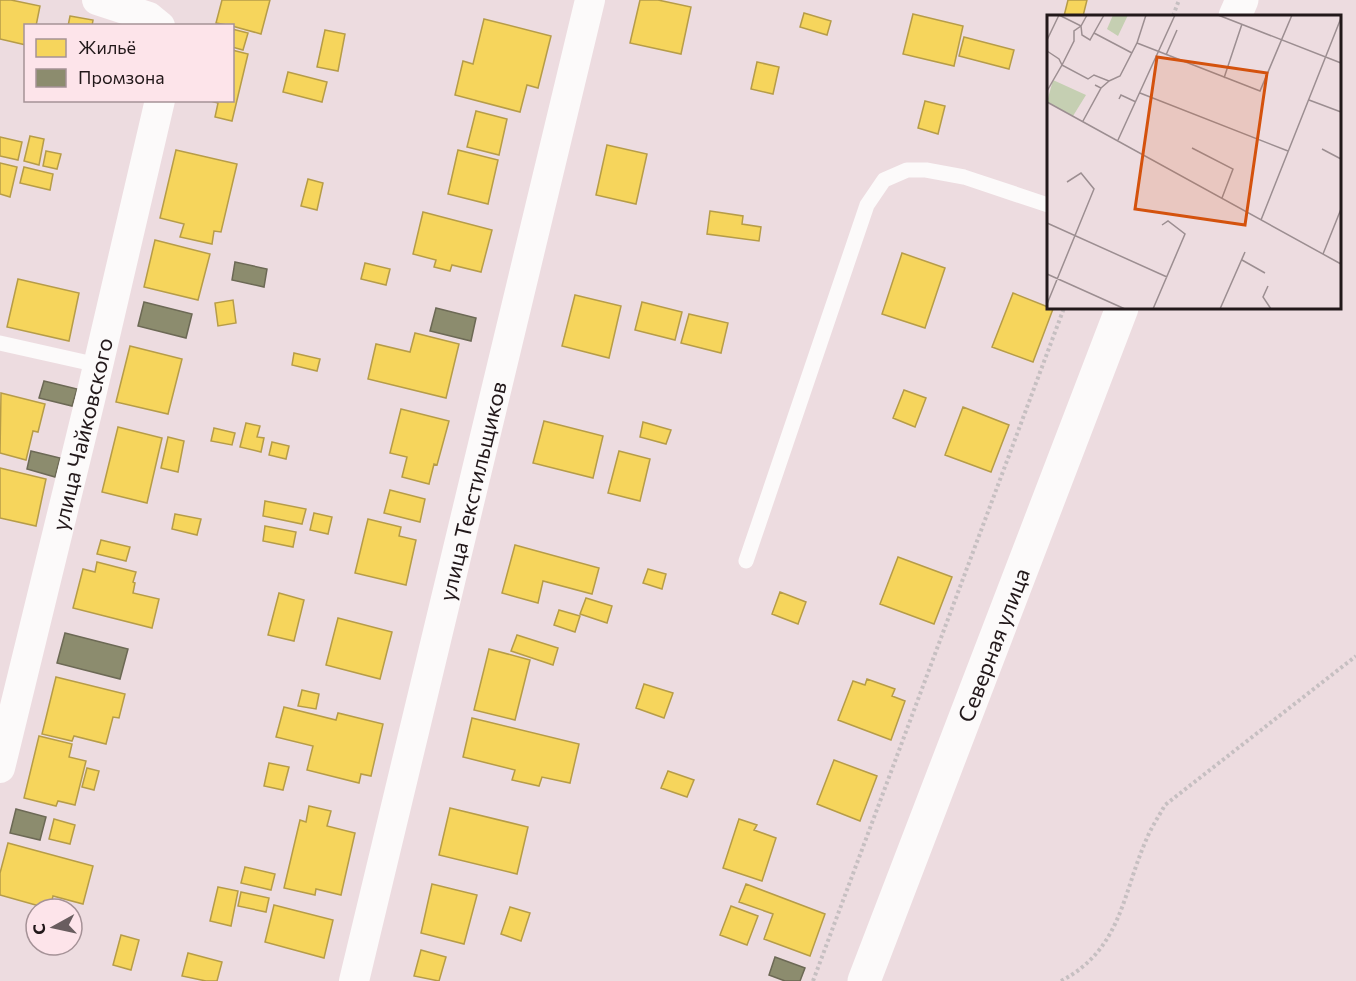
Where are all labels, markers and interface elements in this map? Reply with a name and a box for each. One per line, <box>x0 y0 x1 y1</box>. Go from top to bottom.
inset map <box>1047 15 1341 309</box>
legend <box>24 24 234 102</box>
text: Жильё <box>78 36 136 58</box>
text: Промзона <box>78 66 165 88</box>
street label: улица Чайковского <box>45 335 118 533</box>
street label: улица Текстильщиков <box>432 378 511 604</box>
street label: Северная улица <box>951 564 1035 726</box>
north arrow <box>24 897 84 957</box>
text: С <box>28 922 49 936</box>

